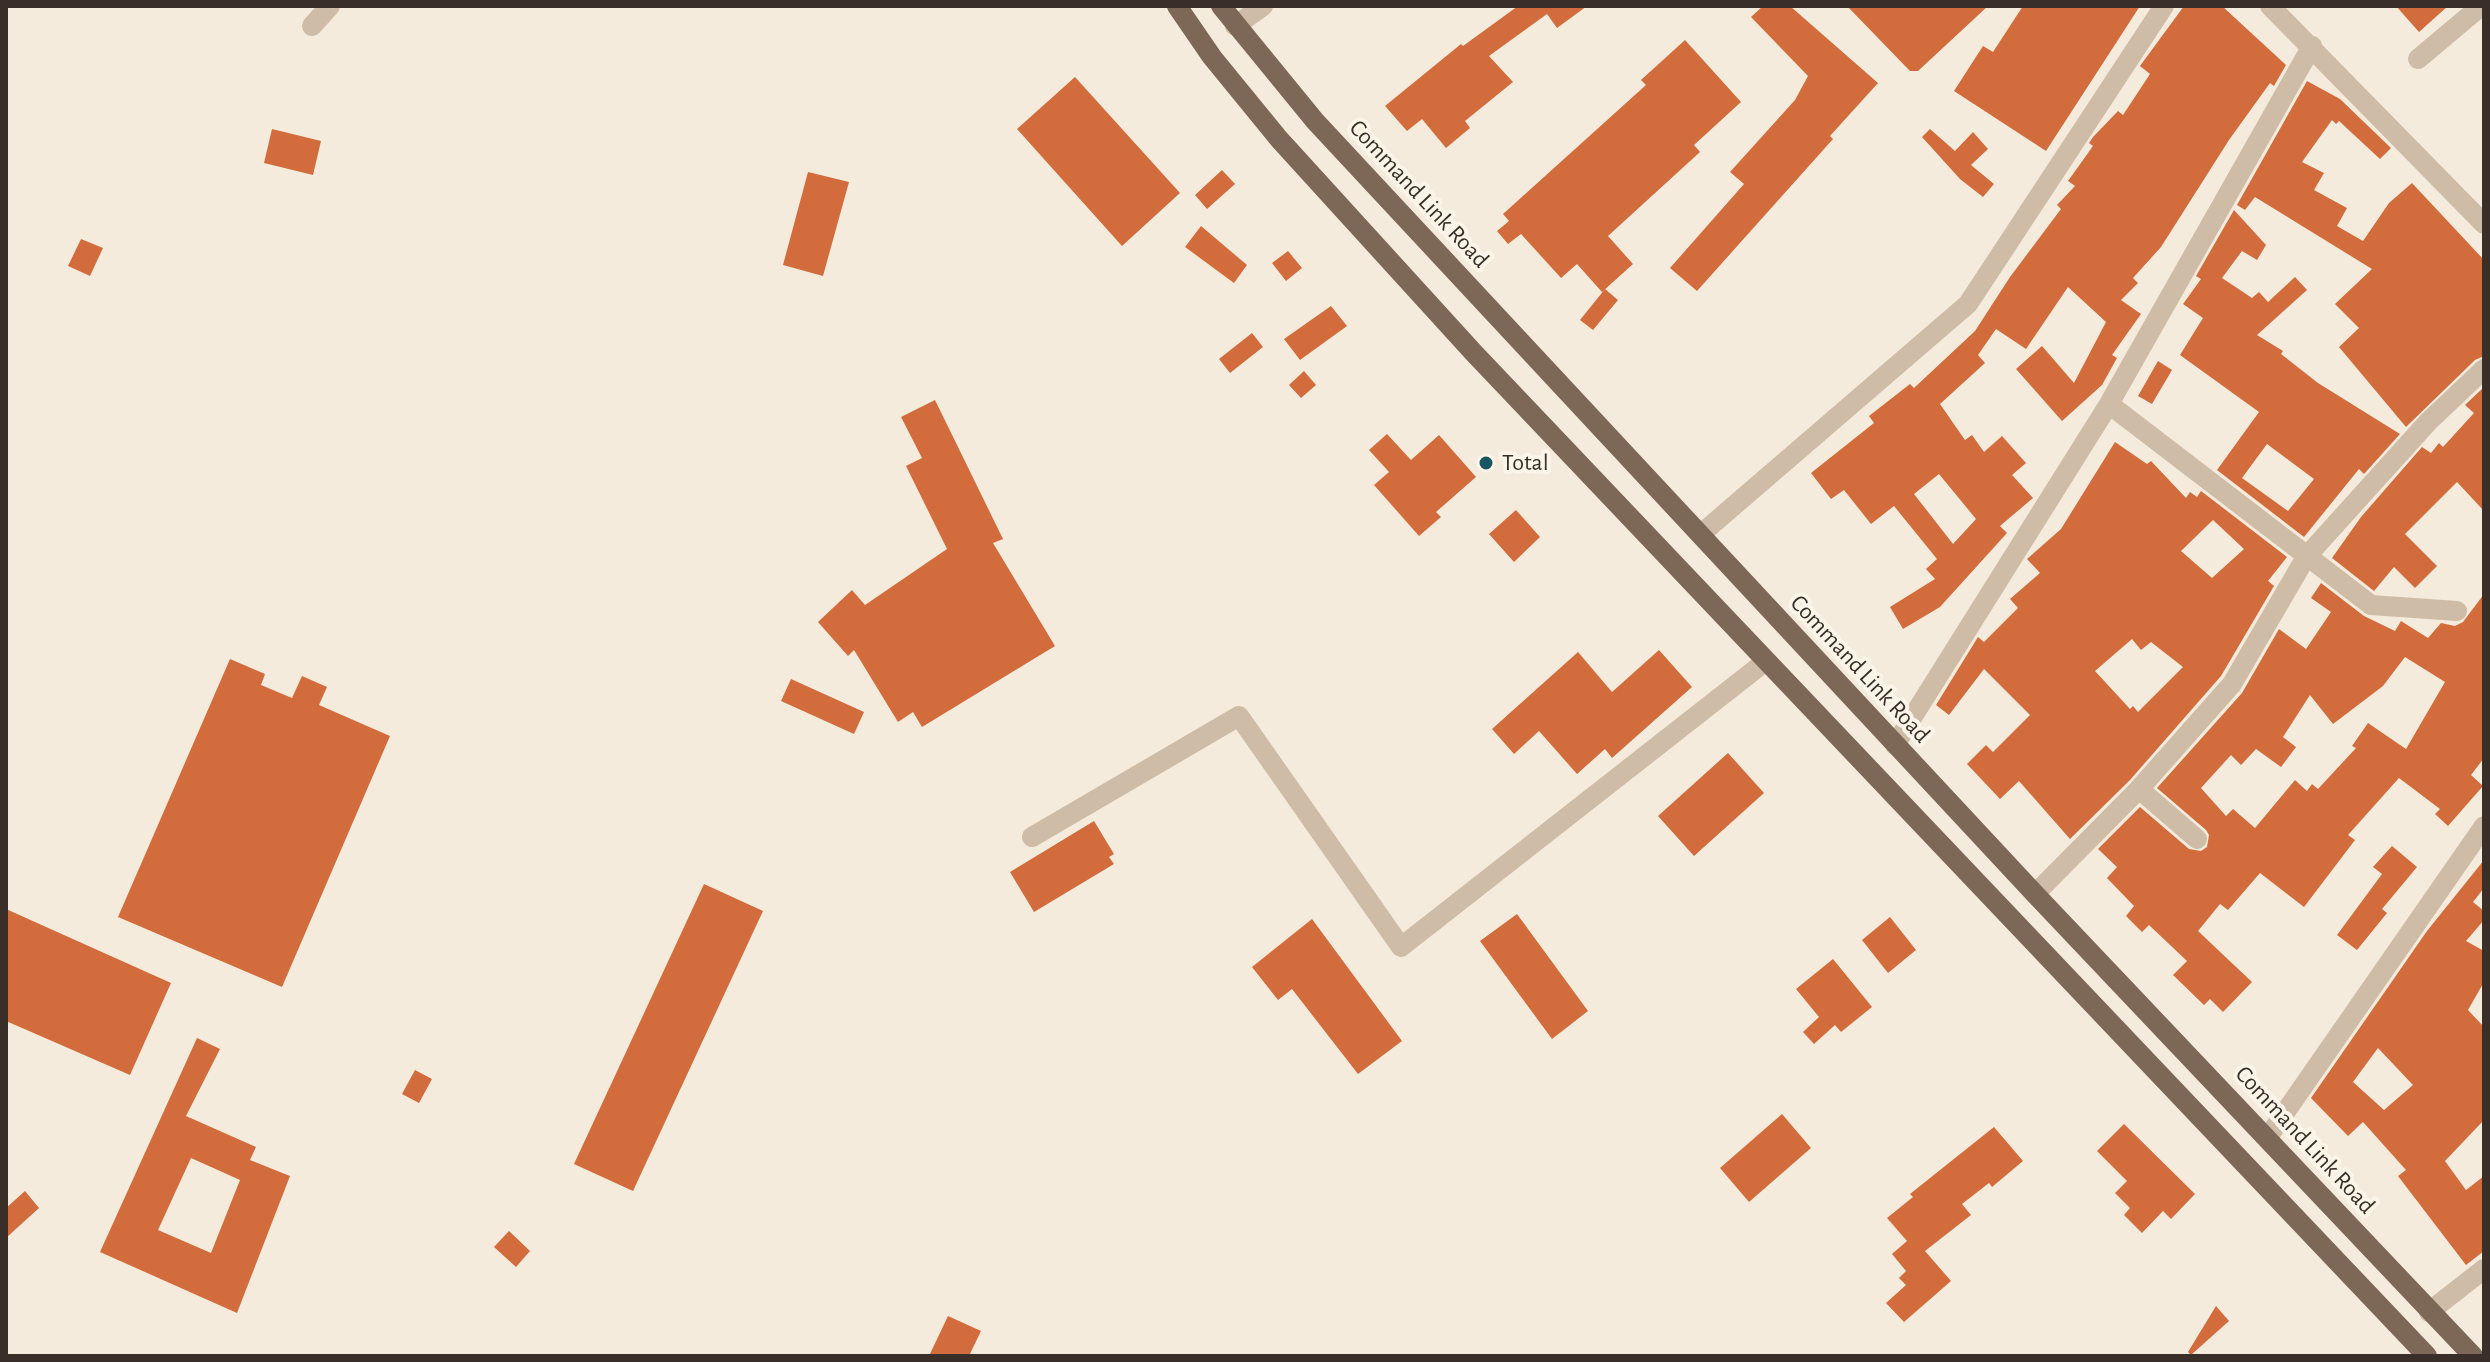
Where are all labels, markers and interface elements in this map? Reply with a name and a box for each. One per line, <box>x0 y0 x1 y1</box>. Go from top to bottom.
street label: Command Link Road <box>1343 114 1495 274</box>
place label: Total <box>1502 449 1549 477</box>
marker: Total <box>1477 454 1495 472</box>
street label: Command Link Road <box>1784 589 1936 749</box>
street label: Command Link Road <box>2229 1060 2381 1220</box>

